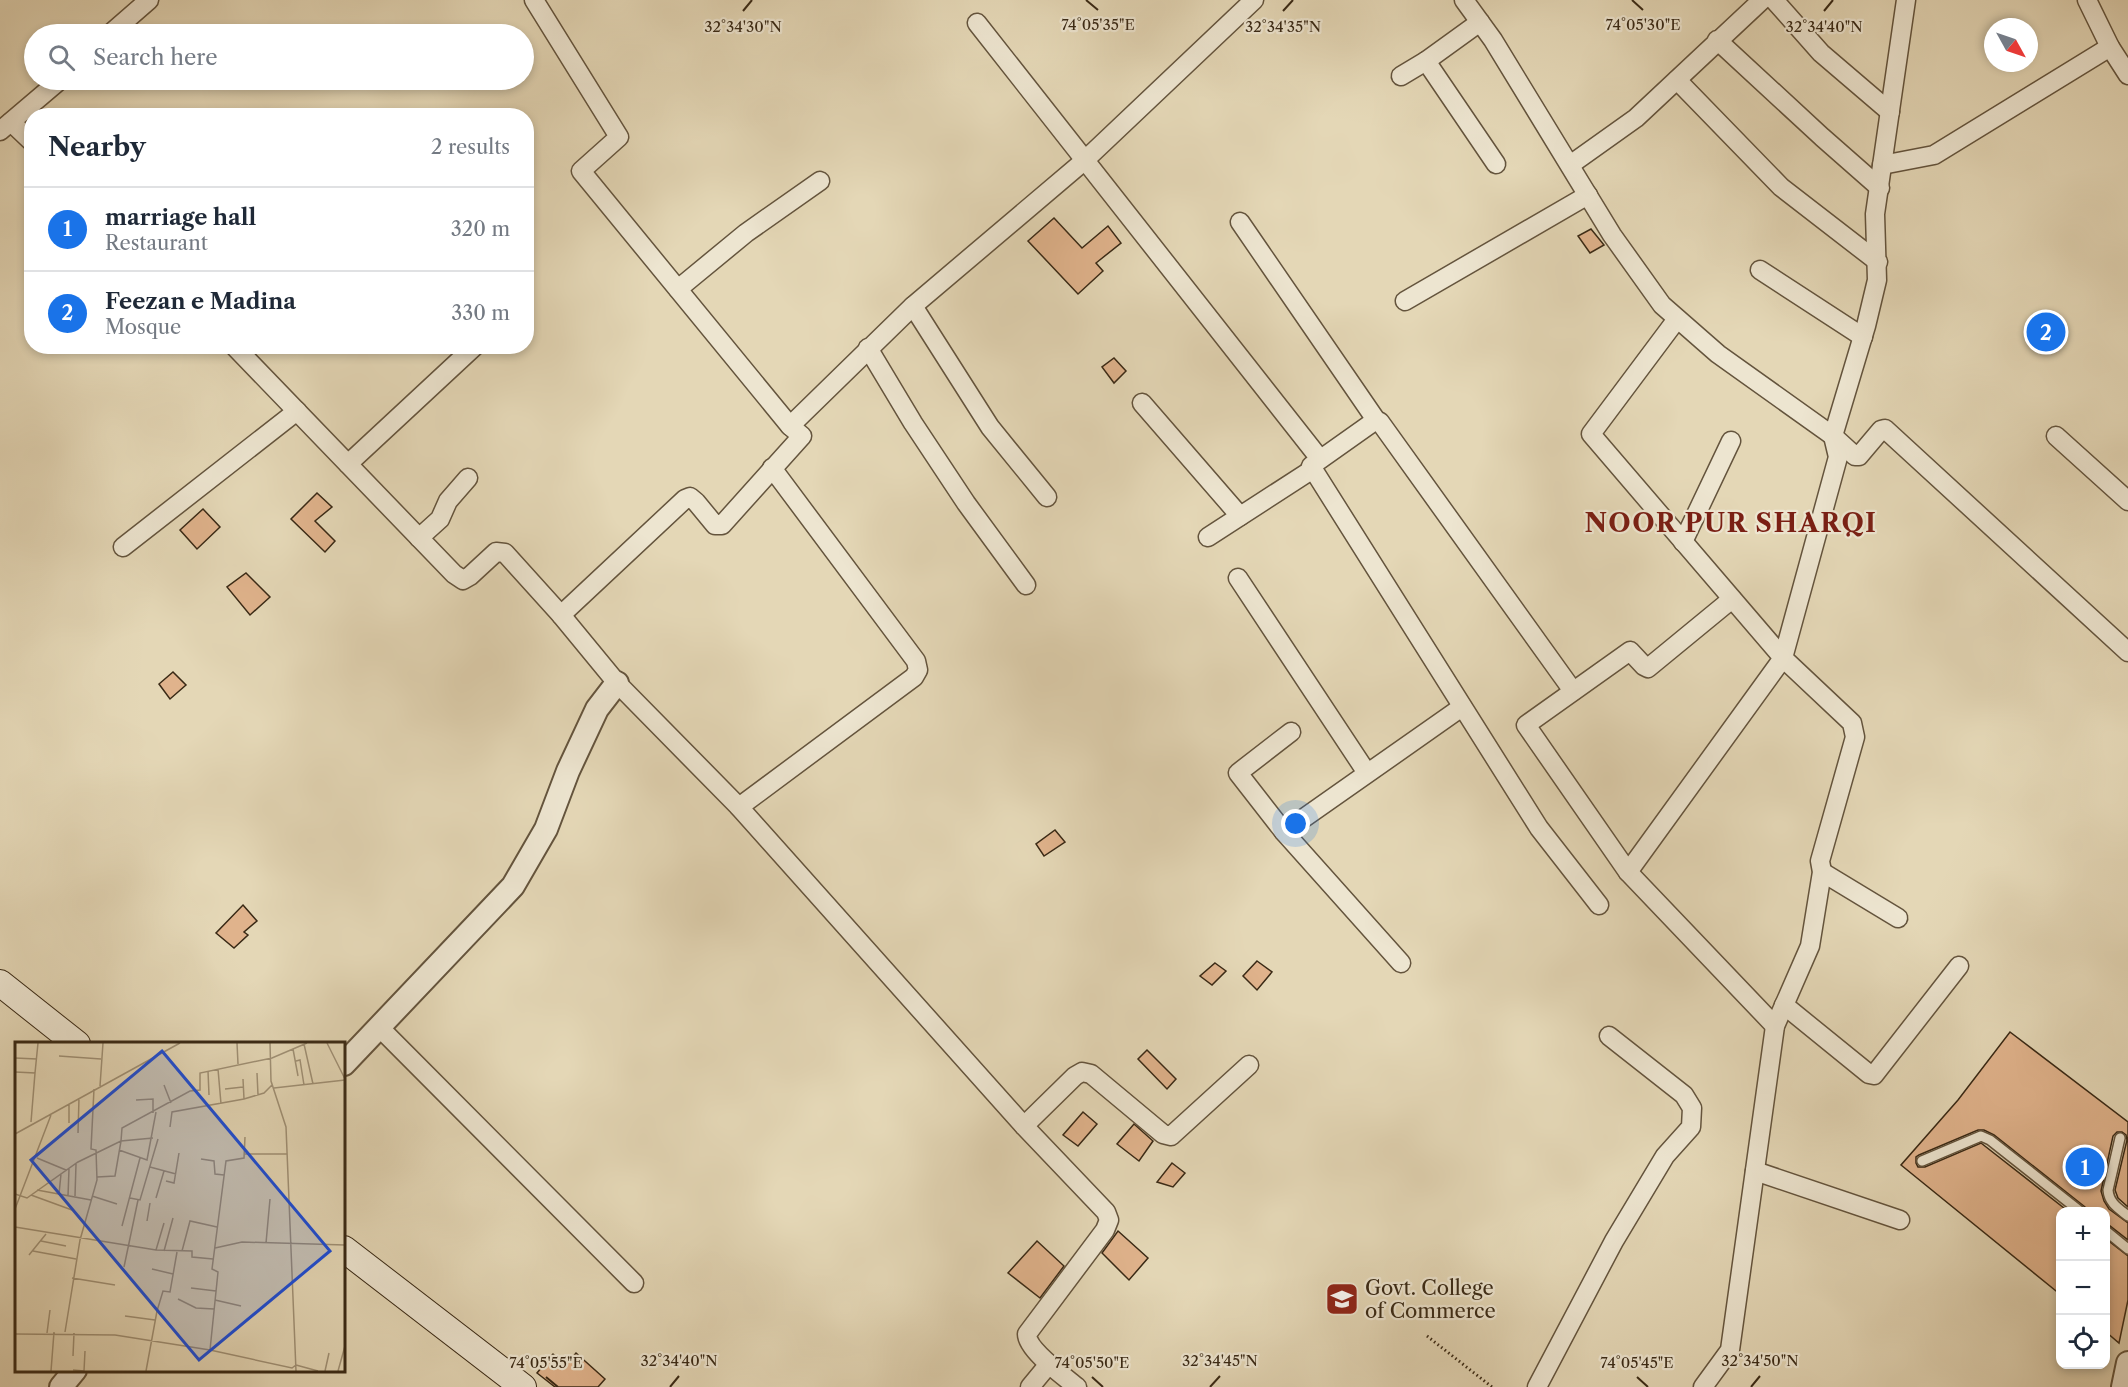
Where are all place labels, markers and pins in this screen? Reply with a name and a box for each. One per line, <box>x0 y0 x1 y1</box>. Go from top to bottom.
pin: 2 <box>2026 310 2066 354</box>
pin: 1 <box>2066 1144 2104 1190</box>
place label: Govt. College of Commerce <box>1365 1276 1496 1323</box>
school or university icon: Govt. College of Commerce <box>1324 1281 1360 1317</box>

